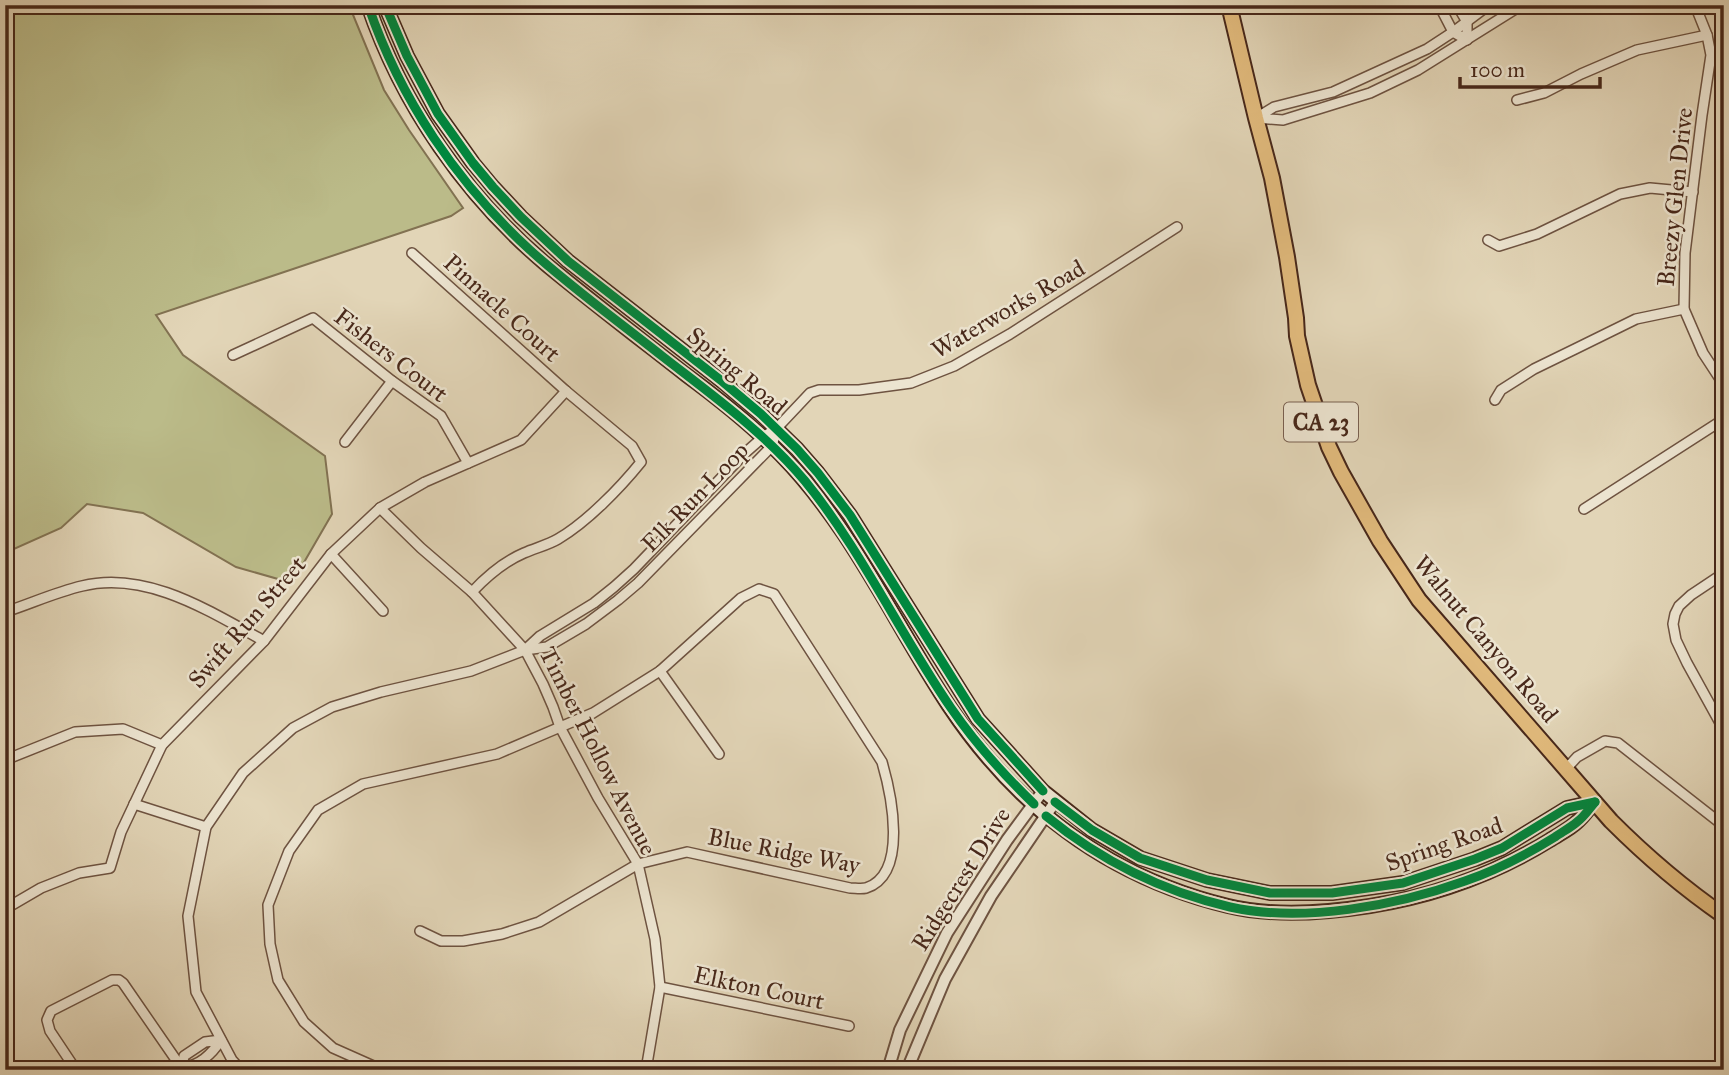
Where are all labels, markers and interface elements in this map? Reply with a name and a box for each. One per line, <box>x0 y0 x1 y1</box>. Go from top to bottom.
scale bar <box>1460 46 1600 90</box>
text: 100 m <box>1470 57 1525 83</box>
street label: Breezy Glen Drive <box>1651 106 1699 288</box>
street label: Pinnacle Court <box>437 248 567 369</box>
street label: Waterworks Road <box>926 253 1090 365</box>
street label: Fishers Court <box>328 301 454 409</box>
street label: Spring Road <box>681 320 793 422</box>
road number: CA 23 <box>1284 402 1358 442</box>
street label: Elk Run Loop <box>635 436 755 558</box>
street label: Walnut Canyon Road <box>1407 549 1565 729</box>
street label: Swift Run Street <box>182 550 313 694</box>
street label: Timber Hollow Avenue <box>533 642 663 860</box>
street label: Ridgecrest Drive <box>905 802 1017 956</box>
street label: Spring Road <box>1382 810 1506 878</box>
street label: Blue Ridge Way <box>705 822 864 881</box>
street label: Elkton Court <box>691 960 827 1017</box>

